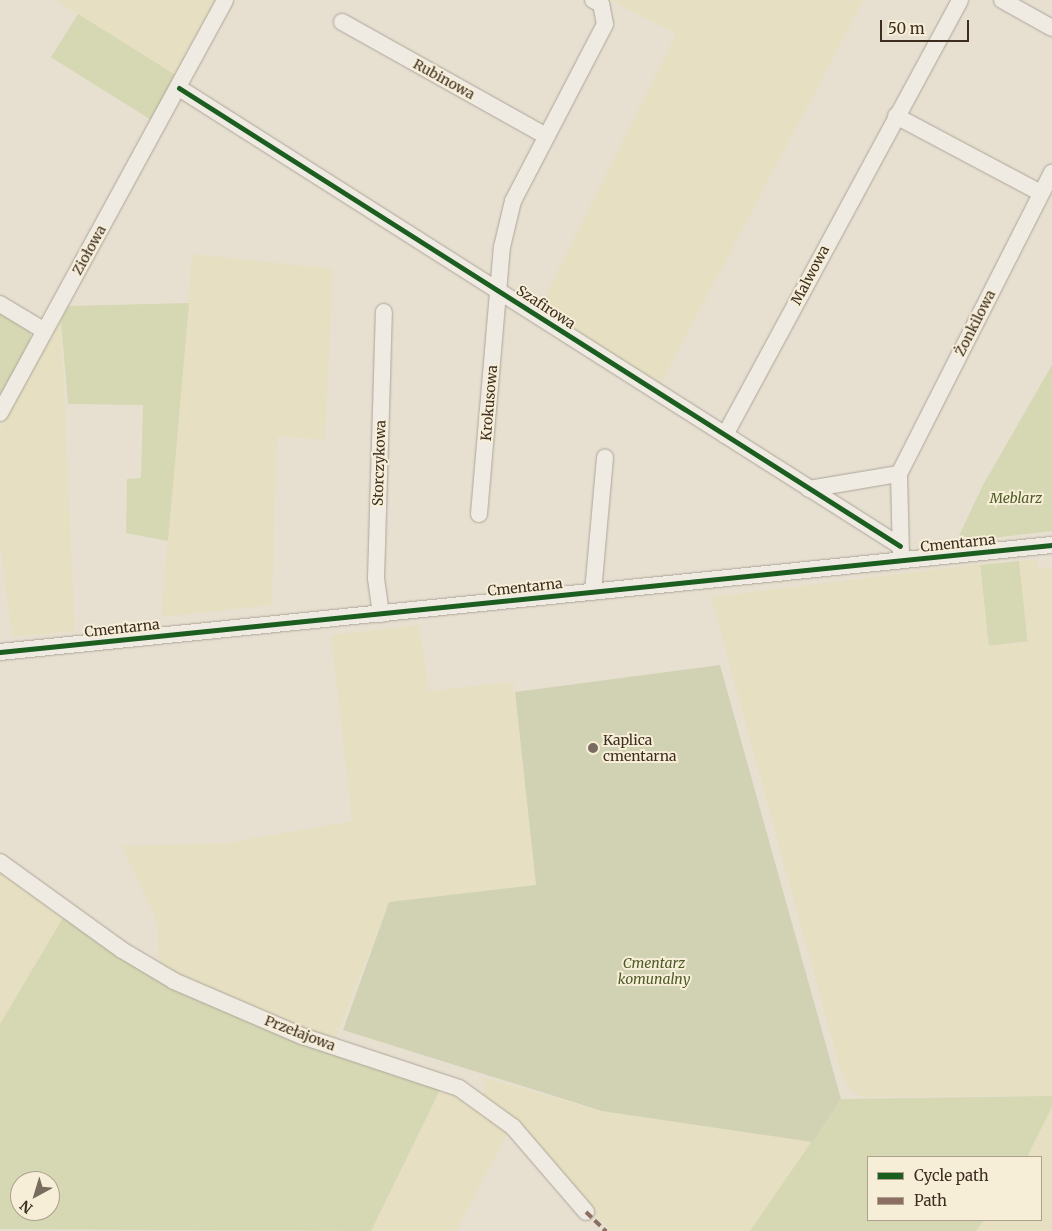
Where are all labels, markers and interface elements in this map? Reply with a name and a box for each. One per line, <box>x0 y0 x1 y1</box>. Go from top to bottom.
scale bar <box>882 10 971 42</box>
text: 50 m <box>888 19 925 38</box>
street label: Rubinowa <box>410 55 478 103</box>
street label: Ziołowa <box>69 222 109 278</box>
street label: Malwowa <box>787 242 833 308</box>
street label: Szafirowa <box>513 282 579 332</box>
street label: Żonkilowa <box>951 287 999 359</box>
street label: Krokusowa <box>477 364 501 442</box>
street label: Storczykowa <box>369 420 389 506</box>
park label: Meblarz <box>990 490 1042 506</box>
street label: Cmentarna <box>920 531 996 555</box>
street label: Cmentarna <box>487 575 563 599</box>
street label: Cmentarna <box>84 616 160 640</box>
place label: Kaplica cmentarna <box>603 732 676 764</box>
marker: Kaplica cmentarna <box>587 742 599 754</box>
park label: Cmentarz komunalny <box>618 955 690 988</box>
street label: Przełajowa <box>262 1012 338 1054</box>
legend <box>867 1156 1042 1221</box>
text: Cycle path <box>914 1166 989 1185</box>
north arrow <box>10 1171 60 1221</box>
text: Path <box>914 1191 947 1210</box>
text: N <box>16 1196 36 1217</box>

